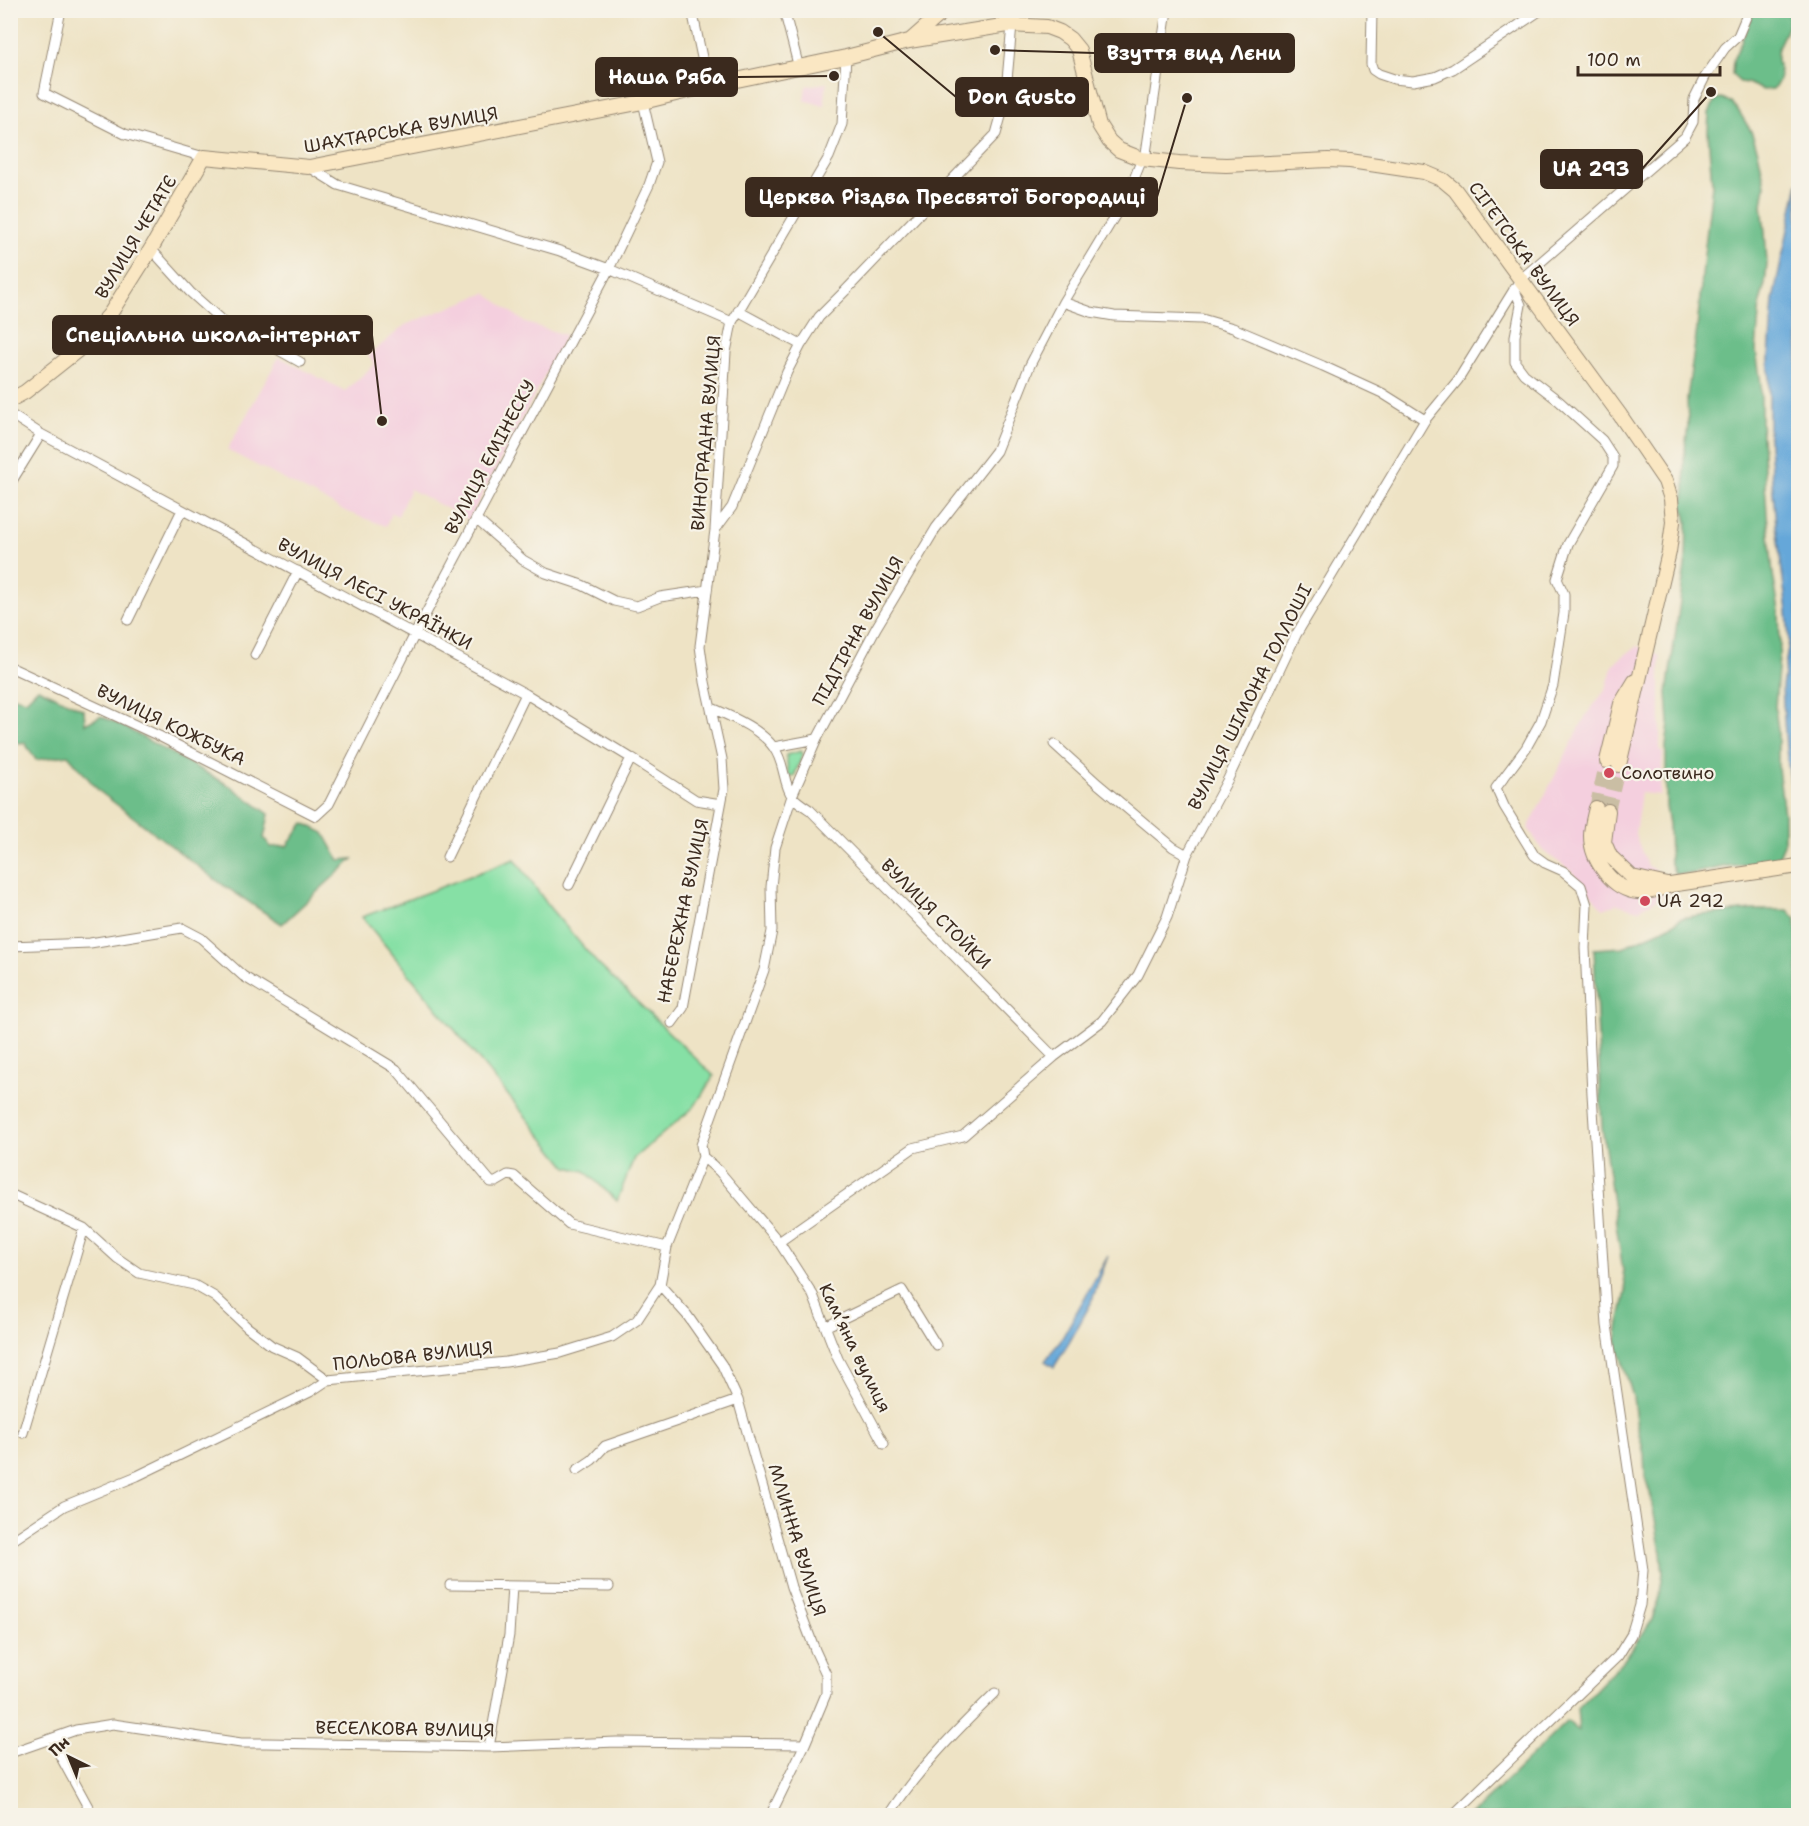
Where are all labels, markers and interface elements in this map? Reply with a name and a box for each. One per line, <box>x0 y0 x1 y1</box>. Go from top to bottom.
callout: Взуття вид Лєни <box>1095 34 1294 72</box>
scale bar <box>1578 39 1720 77</box>
text: Взуття вид Лєни <box>1107 40 1281 66</box>
text: 100 m <box>1587 48 1641 72</box>
callout: Наша Ряба <box>596 58 737 96</box>
text: Наша Ряба <box>608 64 726 90</box>
callout: Don Gusto <box>956 78 1088 116</box>
text: Don Gusto <box>968 84 1076 110</box>
street label: ШАХТАРСЬКА ВУЛИЦЯ <box>302 101 500 159</box>
callout: UA 293 <box>1541 150 1642 188</box>
text: UA 293 <box>1553 156 1629 182</box>
street label: ВУЛИЦЯ ЧЕТАТЄ <box>90 171 182 303</box>
street label: СІГЕТСЬКА ВУЛИЦЯ <box>1463 177 1585 331</box>
callout: Церква Різдва Пресвятої Богородиці <box>746 178 1157 216</box>
text: Церква Різдва Пресвятої Богородиці <box>758 184 1146 210</box>
callout: Спеціальна школа-інтернат <box>53 316 372 354</box>
text: Спеціальна школа-інтернат <box>66 322 360 348</box>
street label: ВИНОГРАДНА ВУЛИЦЯ <box>685 334 727 532</box>
street label: ВУЛИЦЯ ЕМІНЕСКУ <box>439 376 541 538</box>
street label: ВУЛИЦЯ ЛЕСІ УКРАЇНКИ <box>273 532 477 656</box>
street label: ПІДГІРНА ВУЛИЦЯ <box>807 552 909 710</box>
street label: ВУЛИЦЯ ШІМОНА ГОЛЛОШІ <box>1182 580 1318 814</box>
street label: ВУЛИЦЯ КОЖБУКА <box>93 679 249 771</box>
place label: Солотвино <box>1621 761 1714 785</box>
marker: Солотвино <box>1602 766 1616 780</box>
street label: НАБЕРЕЖНА ВУЛИЦЯ <box>652 816 714 1006</box>
street label: ВУЛИЦЯ СТОЙКИ <box>876 854 996 974</box>
place label: UA 292 <box>1657 889 1724 913</box>
marker: UA 292 <box>1638 894 1652 908</box>
street label: Камʼяна вулиця <box>813 1279 897 1417</box>
street label: ПОЛЬОВА ВУЛИЦЯ <box>332 1336 494 1376</box>
street label: МЛИННА ВУЛИЦЯ <box>762 1461 832 1619</box>
street label: ВЕСЕЛКОВА ВУЛИЦЯ <box>315 1715 495 1743</box>
north arrow <box>39 1727 99 1787</box>
text: Пн <box>44 1732 74 1761</box>

